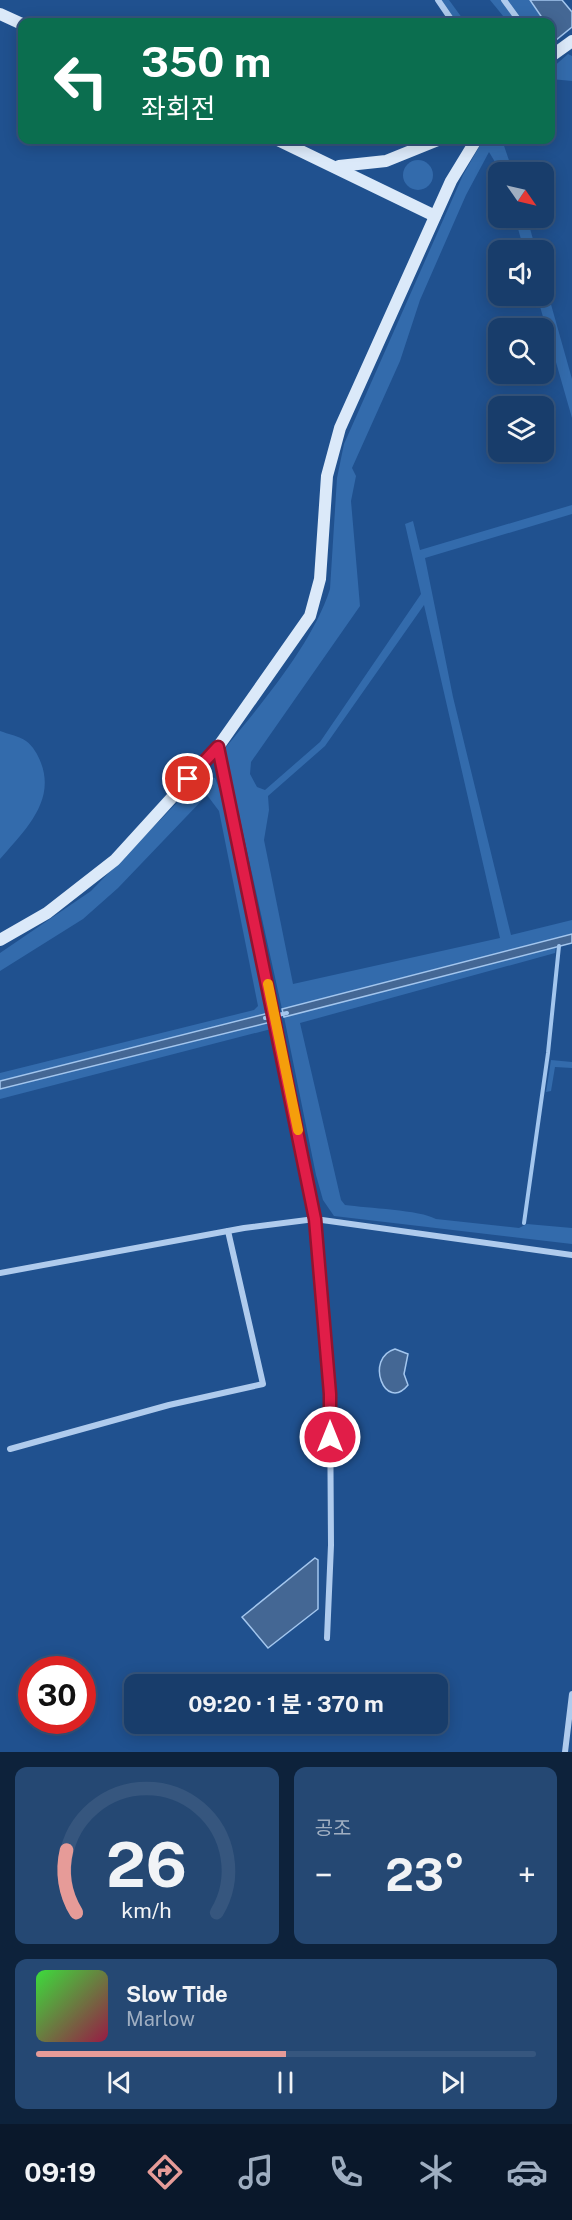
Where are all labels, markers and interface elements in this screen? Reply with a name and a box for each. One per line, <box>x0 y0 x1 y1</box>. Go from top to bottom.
text: 350 m <box>141 37 271 86</box>
icon: left <box>42 42 120 120</box>
text: 좌회전 <box>141 92 216 124</box>
north arrow <box>488 162 554 228</box>
map controls <box>488 162 554 462</box>
button: sound <box>488 240 554 306</box>
button: search <box>488 318 554 384</box>
button: layers <box>488 396 554 462</box>
pin <box>162 753 213 804</box>
icon: arrive <box>171 762 204 795</box>
position arrow <box>298 1405 362 1469</box>
speed limit sign: 30 <box>18 1656 96 1734</box>
text: 09:20 · 1 분 · 370 m <box>188 1691 384 1717</box>
text: 공조 <box>315 1816 351 1840</box>
text: 26 <box>106 1828 187 1901</box>
text: 23° <box>385 1848 465 1901</box>
text: − <box>315 1856 333 1894</box>
text: + <box>518 1856 536 1894</box>
text: km/h <box>122 1898 172 1923</box>
text: Slow Tide <box>126 1981 228 2007</box>
text: Marlow <box>126 2007 195 2031</box>
icon: previous <box>103 2066 136 2099</box>
icon: pause <box>269 2066 302 2099</box>
icon: next <box>436 2066 469 2099</box>
icon: directions <box>144 2151 186 2193</box>
icon: music <box>235 2151 277 2193</box>
icon: phone <box>325 2151 367 2193</box>
icon: climate <box>415 2151 457 2193</box>
icon: car <box>506 2151 548 2193</box>
text: 09:19 <box>24 2156 96 2188</box>

